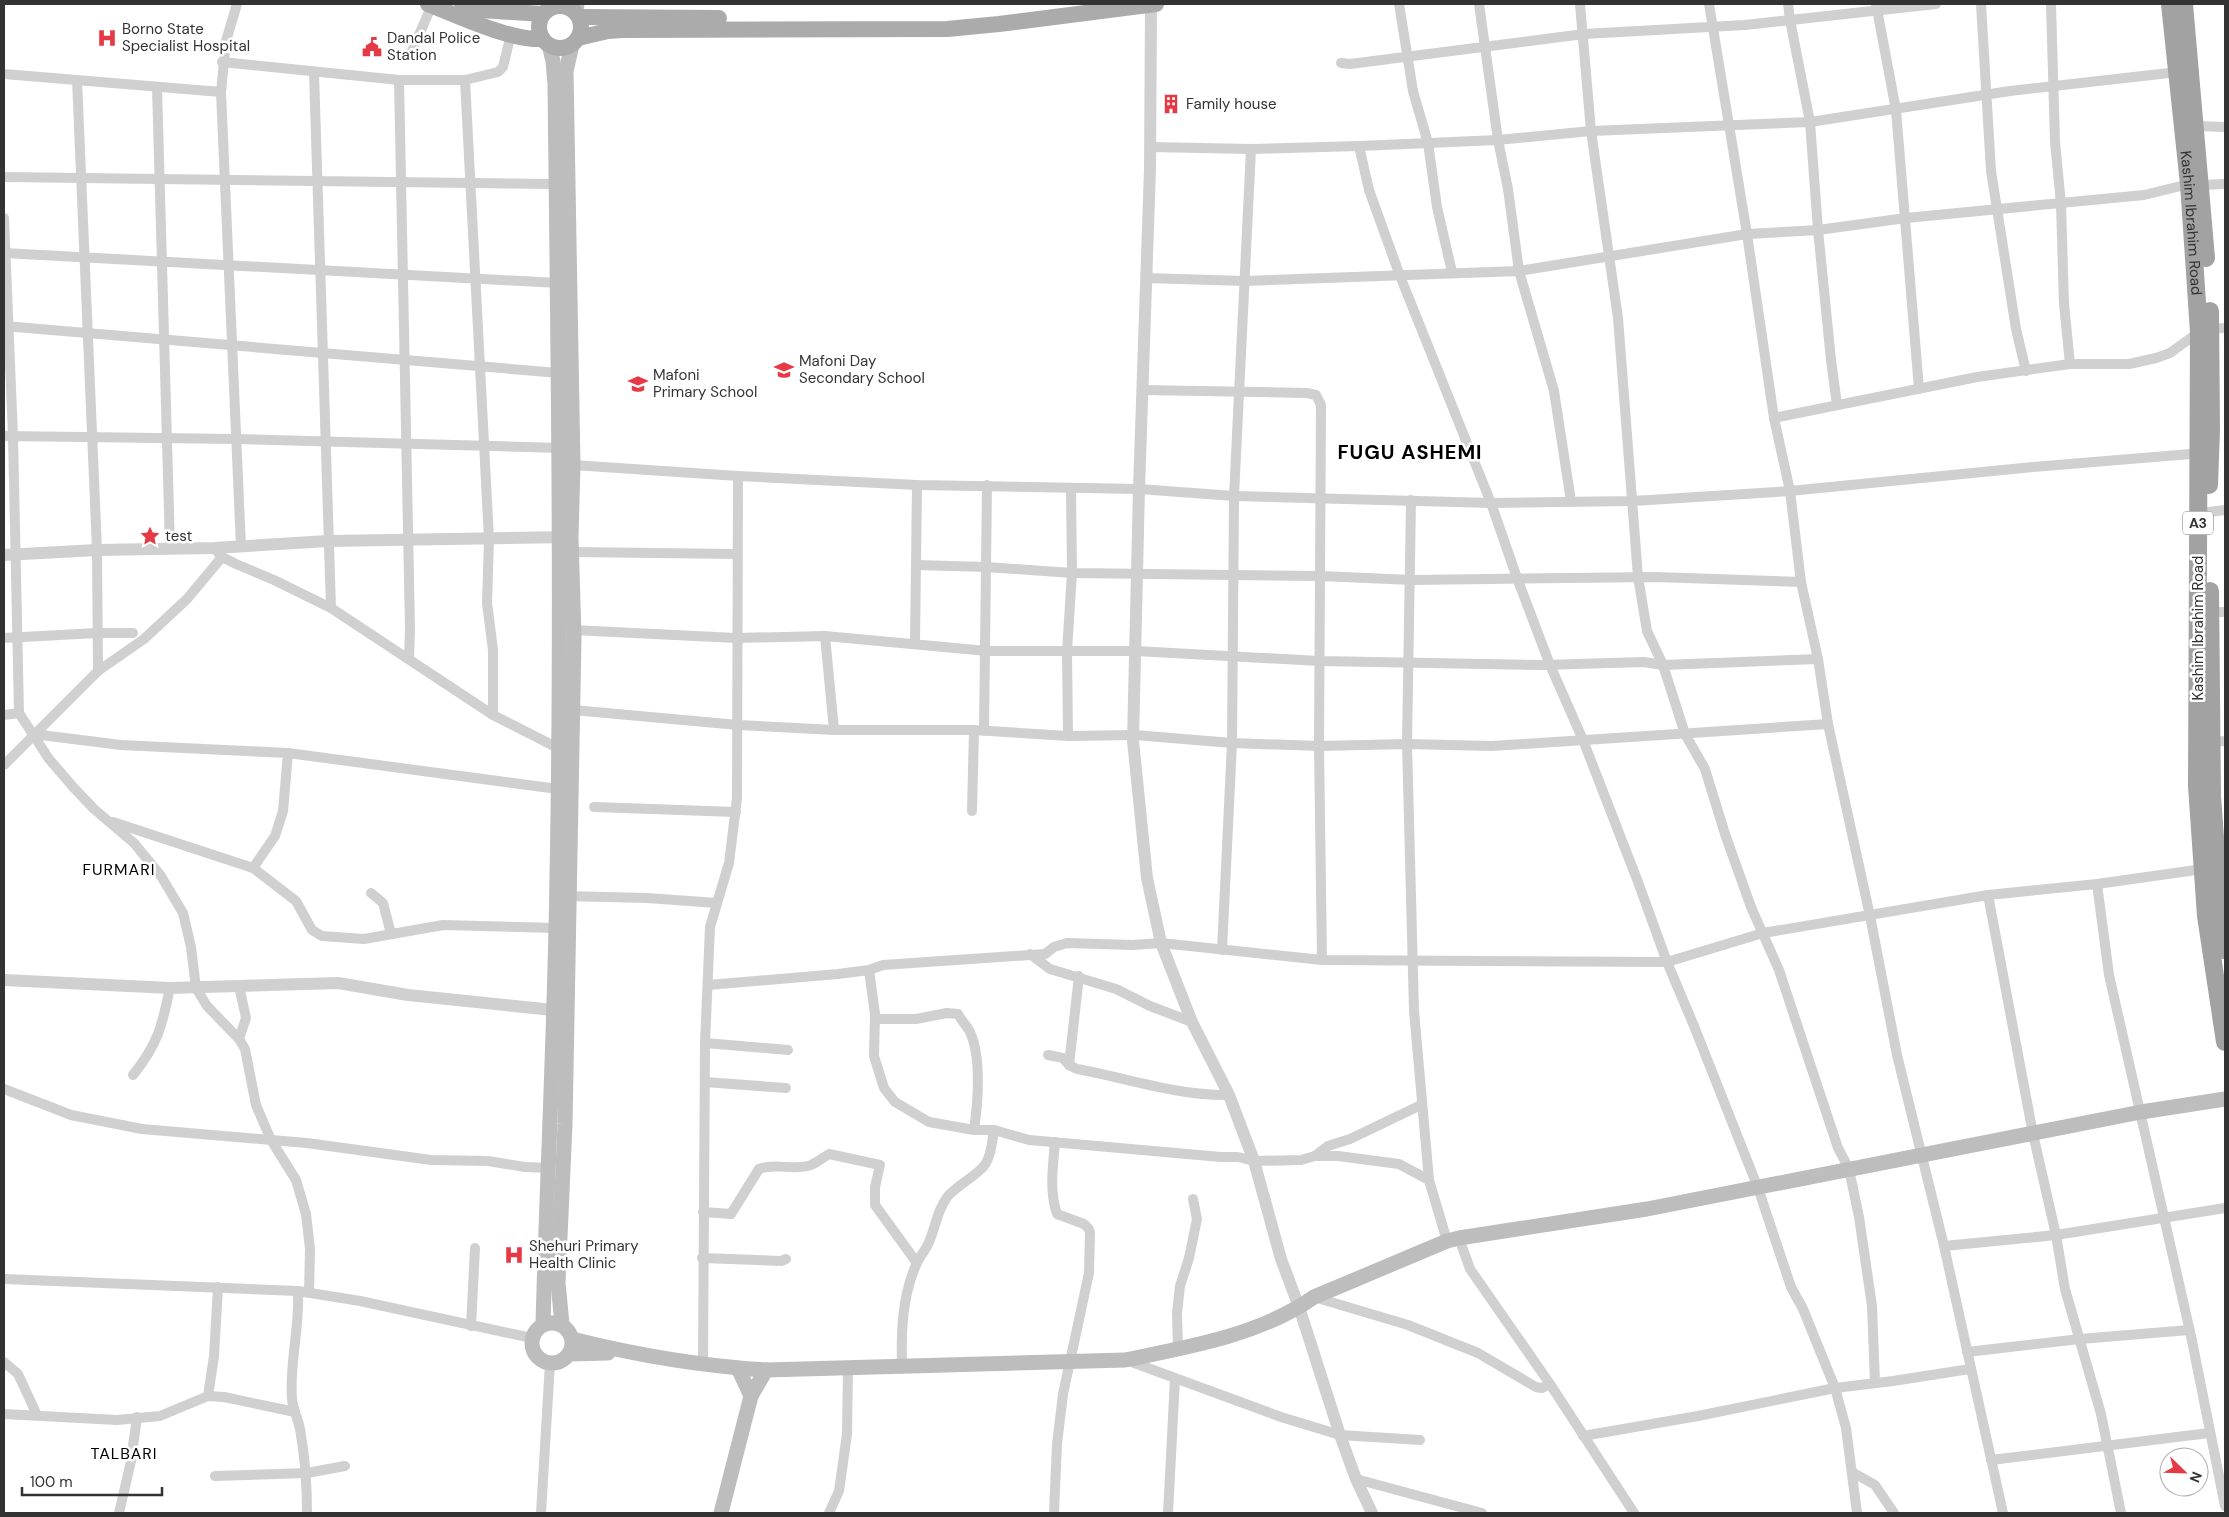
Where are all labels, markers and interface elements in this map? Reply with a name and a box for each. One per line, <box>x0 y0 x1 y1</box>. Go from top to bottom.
place label: Borno State Specialist Hospital <box>122 19 250 56</box>
hospital icon: Borno State Specialist Hospital <box>96 27 118 49</box>
place label: Dandal Police Station <box>387 28 480 65</box>
public building icon: Dandal Police Station <box>361 36 383 58</box>
building icon: Family house <box>1160 93 1182 115</box>
place label: Family house <box>1186 94 1276 114</box>
street label: Kashim Ibrahim Road <box>2176 150 2206 296</box>
place label: Mafoni Day Secondary School <box>799 351 925 388</box>
school or university icon: Mafoni Day Secondary School <box>773 359 795 381</box>
place label: Mafoni Primary School <box>653 365 757 402</box>
school or university icon: Mafoni Primary School <box>627 373 649 395</box>
district label: FUGU ASHEMI <box>1337 439 1483 465</box>
road number: A3 <box>2183 512 2213 534</box>
place icon: test <box>139 525 161 547</box>
place label: test <box>165 526 192 546</box>
street label: Kashim Ibrahim Road <box>2188 556 2208 700</box>
district label: FURMARI <box>83 859 155 880</box>
place label: Shehuri Primary Health Clinic <box>529 1236 639 1273</box>
hospital icon: Shehuri Primary Health Clinic <box>503 1244 525 1266</box>
district label: TALBARI <box>90 1443 158 1464</box>
north arrow <box>2159 1447 2209 1497</box>
scale bar <box>22 1464 162 1496</box>
text: N <box>2186 1469 2206 1485</box>
text: 100 m <box>30 1472 73 1492</box>

